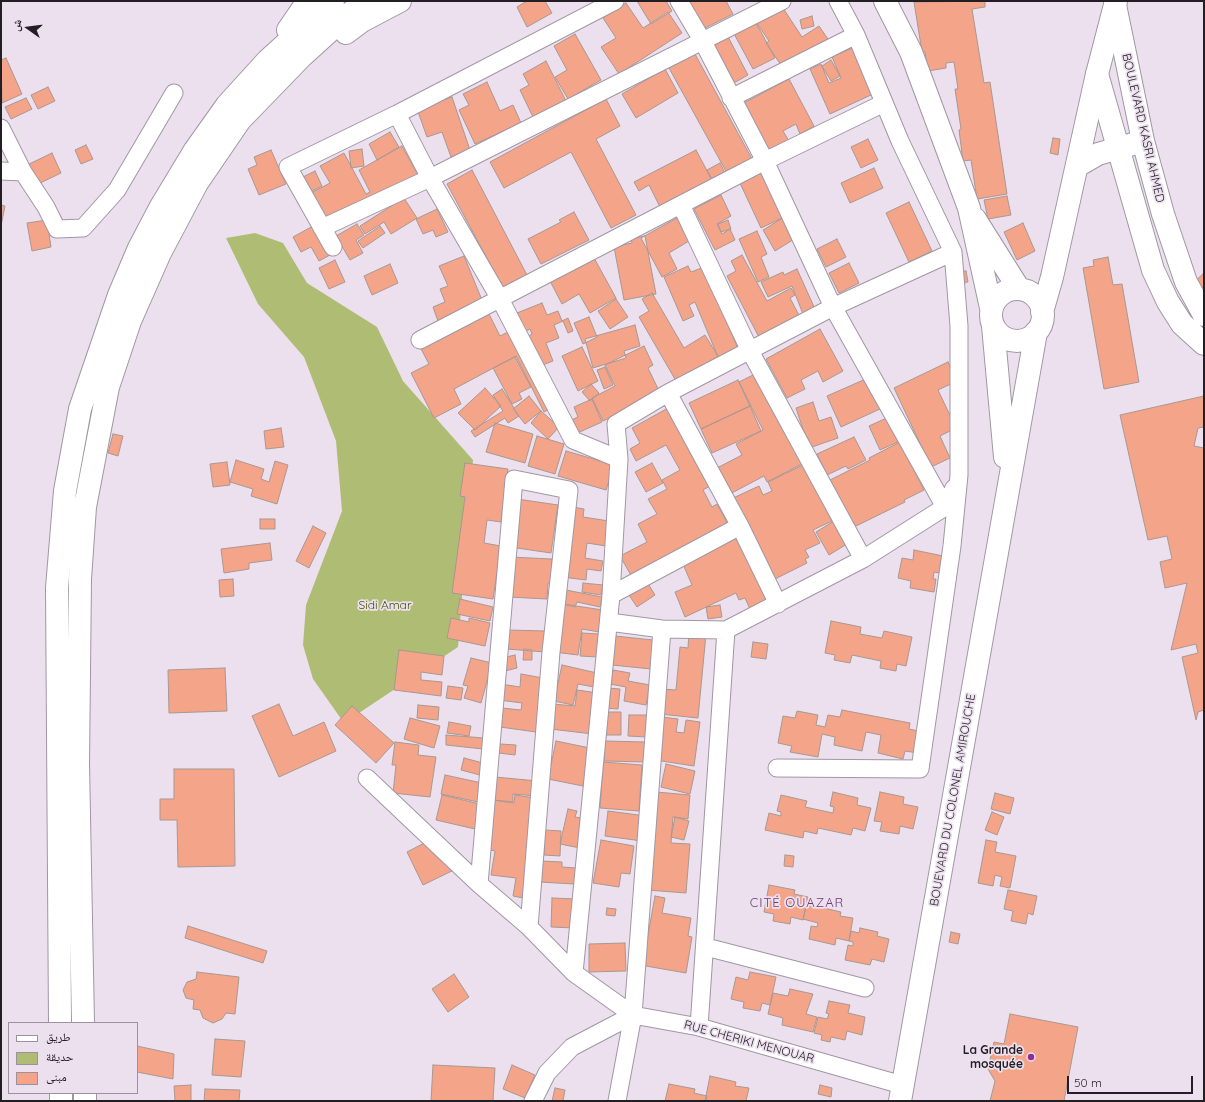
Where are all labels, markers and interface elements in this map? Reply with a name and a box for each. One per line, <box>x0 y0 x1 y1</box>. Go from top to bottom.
north arrow <box>8 8 48 48</box>
text: ش <box>8 18 25 32</box>
street label: BOULEVARD KASRI AHMED <box>1119 52 1167 204</box>
park label: Sidi Amar <box>358 598 412 612</box>
street label: BOUEVARD DU COLONEL AMIROUCHE <box>927 693 979 907</box>
district label: CITÉ OUAZAR <box>750 895 844 911</box>
street label: RUE CHERIKI MENOUAR <box>682 1018 816 1066</box>
legend <box>8 1022 138 1094</box>
text: طريق <box>46 1029 71 1044</box>
place label: La Grande mosquée <box>963 1043 1023 1071</box>
text: حديقة <box>46 1049 74 1064</box>
marker: La Grande mosquée <box>1026 1052 1036 1062</box>
scale bar <box>1069 1068 1195 1094</box>
text: مبنى <box>46 1069 67 1084</box>
text: 50 m <box>1074 1075 1102 1090</box>

